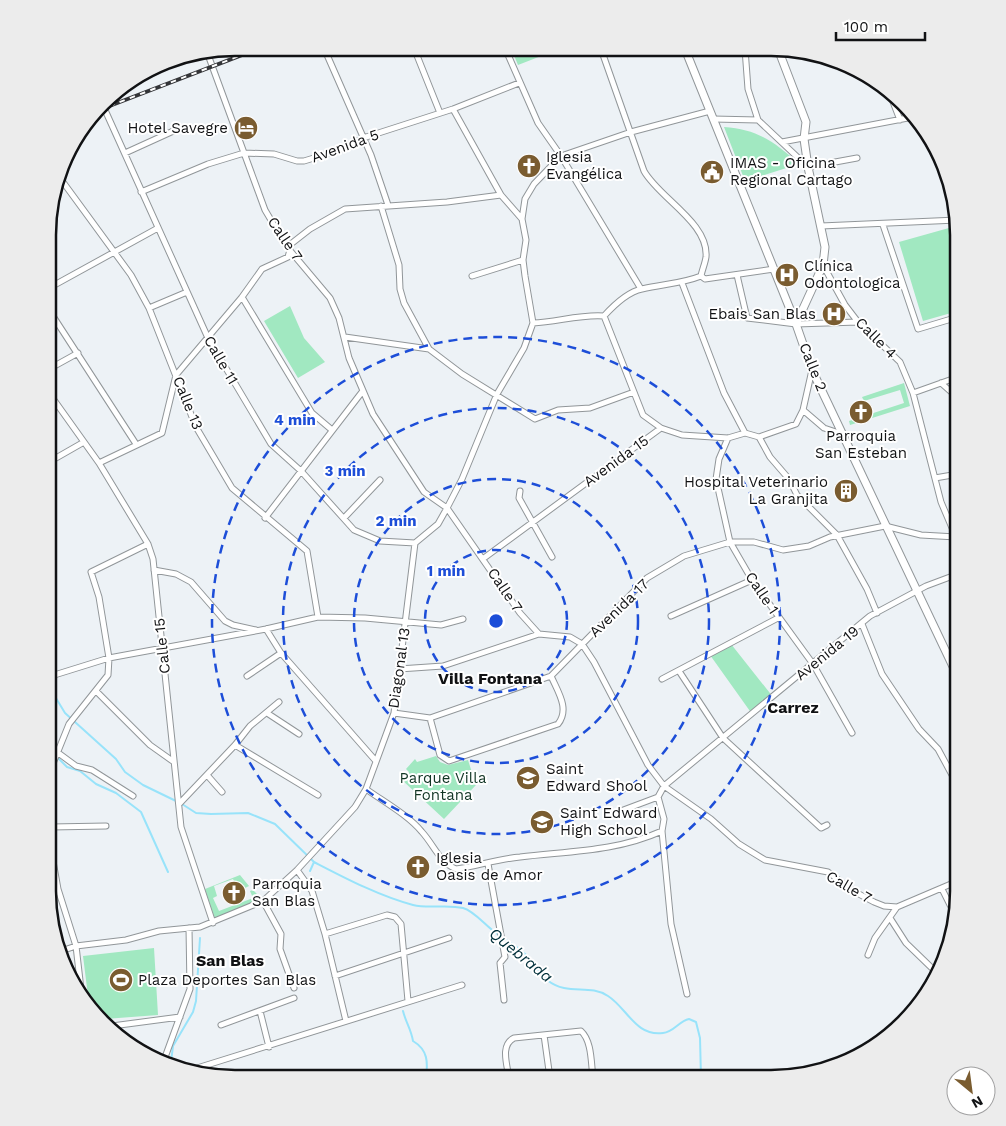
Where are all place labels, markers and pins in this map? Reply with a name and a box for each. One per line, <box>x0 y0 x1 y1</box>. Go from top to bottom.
hotel icon: Hotel Savegre <box>233 115 259 141</box>
place label: Hotel Savegre <box>127 119 228 137</box>
place label: Iglesia Evangélica <box>546 148 623 183</box>
church icon: Iglesia Evangélica <box>516 153 542 179</box>
place label: IMAS - Oficina Regional Cartago <box>730 154 853 189</box>
public building icon: IMAS - Oficina Regional Cartago <box>699 159 725 185</box>
place label: Clínica Odontologica <box>804 257 901 292</box>
hospital icon: Clínica Odontologica <box>774 262 800 288</box>
hospital icon: Ebais San Blas <box>821 301 847 327</box>
place label: Ebais San Blas <box>708 305 816 323</box>
church icon: Parroquia San Esteban <box>848 399 874 425</box>
place label: Parroquia San Esteban <box>815 427 907 462</box>
place label: Hospital Veterinario La Granjita <box>684 473 829 508</box>
building icon: Hospital Veterinario La Granjita <box>833 478 859 504</box>
centre of rings <box>487 612 505 630</box>
place label: Saint Edward Shool <box>546 760 648 795</box>
school or university icon: Saint Edward Shool <box>515 765 541 791</box>
place label: Saint Edward High School <box>560 804 657 839</box>
school or university icon: Saint Edward High School <box>529 809 555 835</box>
place label: Iglesia Oasis de Amor <box>436 849 543 884</box>
church icon: Iglesia Oasis de Amor <box>405 854 431 880</box>
place label: Parroquia San Blas <box>252 875 322 910</box>
church icon: Parroquia San Blas <box>221 880 247 906</box>
sports icon: Plaza Deportes San Blas <box>108 967 134 993</box>
place label: Plaza Deportes San Blas <box>138 971 316 989</box>

